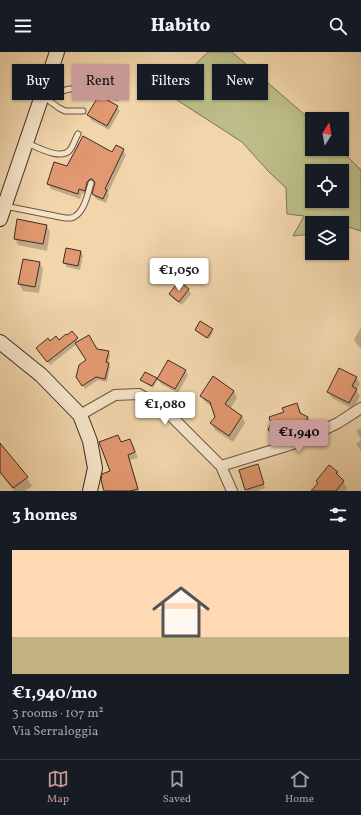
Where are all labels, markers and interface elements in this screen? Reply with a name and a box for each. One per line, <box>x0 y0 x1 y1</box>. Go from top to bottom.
text: Habito <box>151 14 210 39</box>
icon: menu <box>12 15 34 37</box>
icon: search <box>327 15 349 37</box>
chip: Buy <box>12 64 64 100</box>
chip: Rent <box>72 64 129 100</box>
chip: Filters <box>137 64 204 100</box>
chip: New <box>212 64 268 100</box>
north arrow <box>305 112 349 156</box>
map controls <box>305 112 349 260</box>
button: locate <box>305 164 349 208</box>
button: layers <box>305 216 349 260</box>
pin: €1,050 <box>146 258 212 292</box>
text: €1,050 <box>159 262 199 280</box>
pin: €1,080 <box>132 392 198 426</box>
text: €1,080 <box>144 396 186 414</box>
pin: €1,940 <box>266 420 332 454</box>
text: €1,940 <box>278 424 320 442</box>
text: 3 homes <box>12 504 77 527</box>
icon: filters <box>327 504 349 526</box>
icon: home <box>145 576 217 648</box>
text: €1,940/mo <box>12 682 97 705</box>
text: 3 rooms · 107 m² <box>12 705 103 723</box>
text: Via Serraloggia <box>12 723 98 741</box>
tab: Map <box>47 768 69 807</box>
tab: Saved <box>163 768 191 807</box>
tab: Home <box>285 768 314 807</box>

